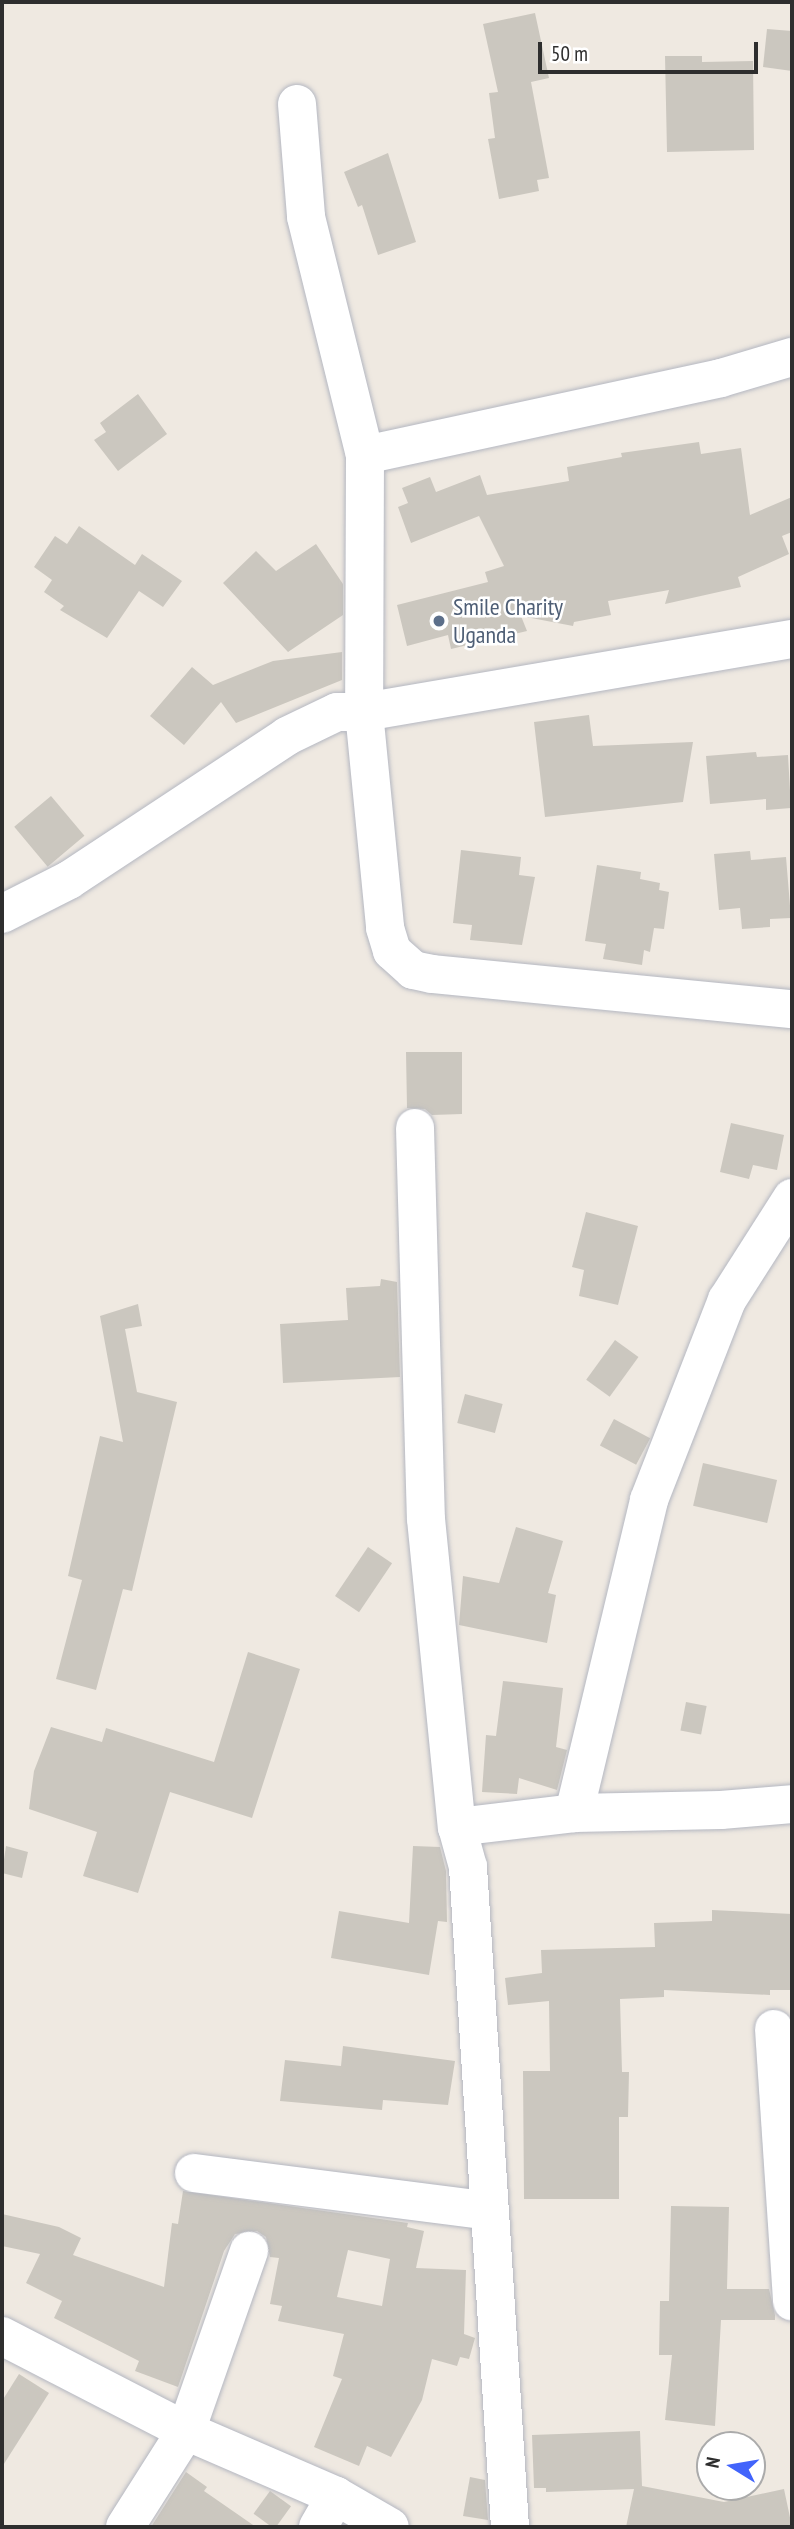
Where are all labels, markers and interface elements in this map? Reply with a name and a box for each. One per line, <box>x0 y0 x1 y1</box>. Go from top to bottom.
scale bar <box>542 28 762 72</box>
text: 50 m <box>551 40 588 67</box>
place label: Smile Charity Uganda <box>453 593 563 649</box>
marker: Smile Charity Uganda <box>431 613 447 629</box>
north arrow <box>696 2431 766 2501</box>
text: N <box>700 2455 725 2470</box>

